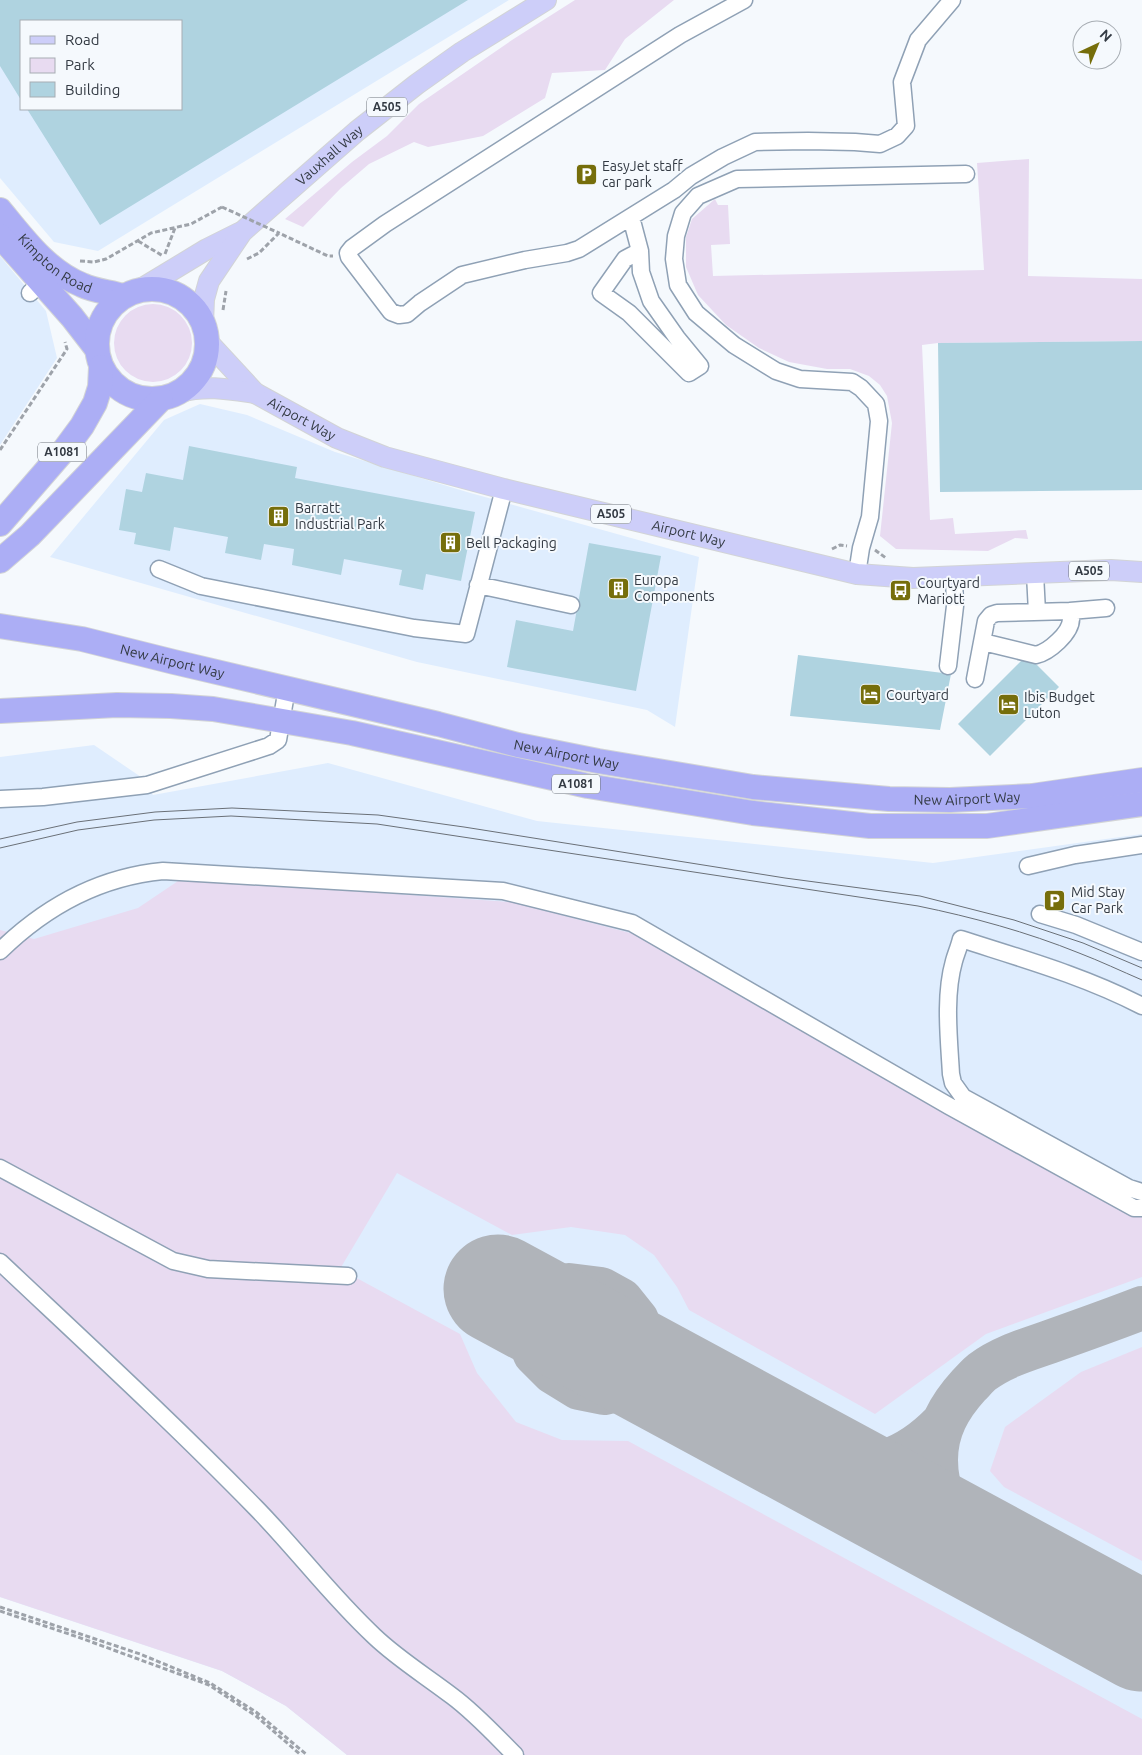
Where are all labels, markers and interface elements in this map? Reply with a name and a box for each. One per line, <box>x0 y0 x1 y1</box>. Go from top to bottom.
legend <box>20 20 182 110</box>
north arrow <box>1072 20 1122 70</box>
text: N <box>1097 26 1115 45</box>
text: Road <box>65 31 100 48</box>
text: Park <box>65 56 95 73</box>
text: Building <box>65 81 120 98</box>
road number: A505 <box>367 98 407 116</box>
street label: Vauxhall Way <box>293 122 366 189</box>
place label: EasyJet staff car park <box>602 158 683 190</box>
parking icon: EasyJet staff car park <box>574 162 598 186</box>
street label: Kimpton Road <box>15 230 94 296</box>
street label: Airport Way <box>265 394 339 444</box>
road number: A1081 <box>38 442 86 462</box>
place label: Barratt Industrial Park <box>295 500 385 532</box>
building icon: Barratt Industrial Park <box>267 504 291 528</box>
road number: A505 <box>591 504 631 524</box>
street label: Airport Way <box>650 517 727 550</box>
building icon: Bell Packaging <box>438 531 462 555</box>
place label: Bell Packaging <box>466 535 557 551</box>
road number: A505 <box>1069 562 1109 580</box>
place label: Europa Components <box>634 572 715 604</box>
place label: Courtyard Mariott <box>917 575 980 607</box>
building icon: Europa Components <box>606 576 630 600</box>
bus stop icon: Courtyard Mariott <box>889 579 913 603</box>
street label: New Airport Way <box>118 641 226 682</box>
hotel icon: Courtyard <box>858 683 882 707</box>
place label: Courtyard <box>886 687 949 703</box>
place label: Ibis Budget Luton <box>1024 689 1095 721</box>
hotel icon: Ibis Budget Luton <box>996 693 1020 717</box>
street label: New Airport Way <box>512 736 620 772</box>
road number: A1081 <box>552 774 600 794</box>
street label: New Airport Way <box>913 789 1021 808</box>
place label: Mid Stay Car Park <box>1071 884 1125 916</box>
parking icon: Mid Stay Car Park <box>1043 888 1067 912</box>

